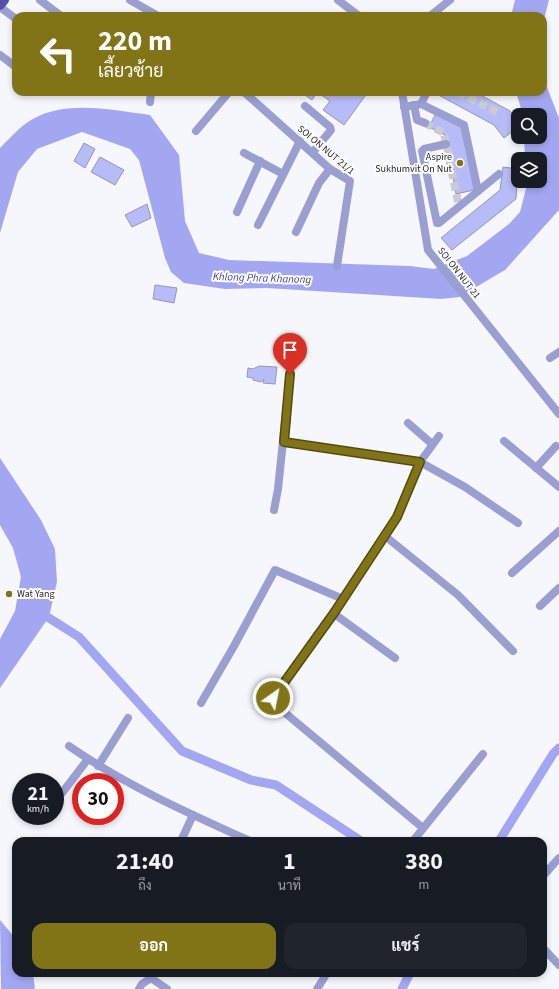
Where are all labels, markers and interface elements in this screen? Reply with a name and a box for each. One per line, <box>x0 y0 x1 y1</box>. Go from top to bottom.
text: 220 m <box>98 21 172 61</box>
icon: left <box>32 28 84 80</box>
text: เลี้ยวซ้าย <box>98 59 164 84</box>
map controls <box>511 108 547 188</box>
button: search <box>511 108 547 144</box>
street label: SOI ON NUT 21/1 <box>295 122 357 178</box>
place label: Aspire Sukhumvit On Nut <box>375 150 453 176</box>
button: layers <box>511 152 547 188</box>
marker: Aspire Sukhumvit On Nut <box>455 158 465 168</box>
street label: SOI ON NUT 21 <box>434 244 484 302</box>
water label: Khlong Phra Khanong <box>213 269 312 287</box>
pin <box>273 333 307 374</box>
icon: arrive <box>279 339 301 361</box>
place label: Wat Yang <box>17 587 55 601</box>
marker: Wat Yang <box>4 589 14 599</box>
position arrow <box>252 677 294 719</box>
speed limit sign: 30 <box>72 773 124 825</box>
text: 21 <box>27 780 49 808</box>
text: km/h <box>27 802 49 816</box>
text: 21:40 <box>116 844 174 879</box>
text: 1 <box>283 844 296 879</box>
text: 380 <box>405 844 443 879</box>
text: m <box>419 876 429 894</box>
text: ถึง <box>138 877 152 895</box>
text: นาที <box>278 877 301 895</box>
button: ออก <box>32 923 276 969</box>
button: แชร์ <box>284 923 527 969</box>

